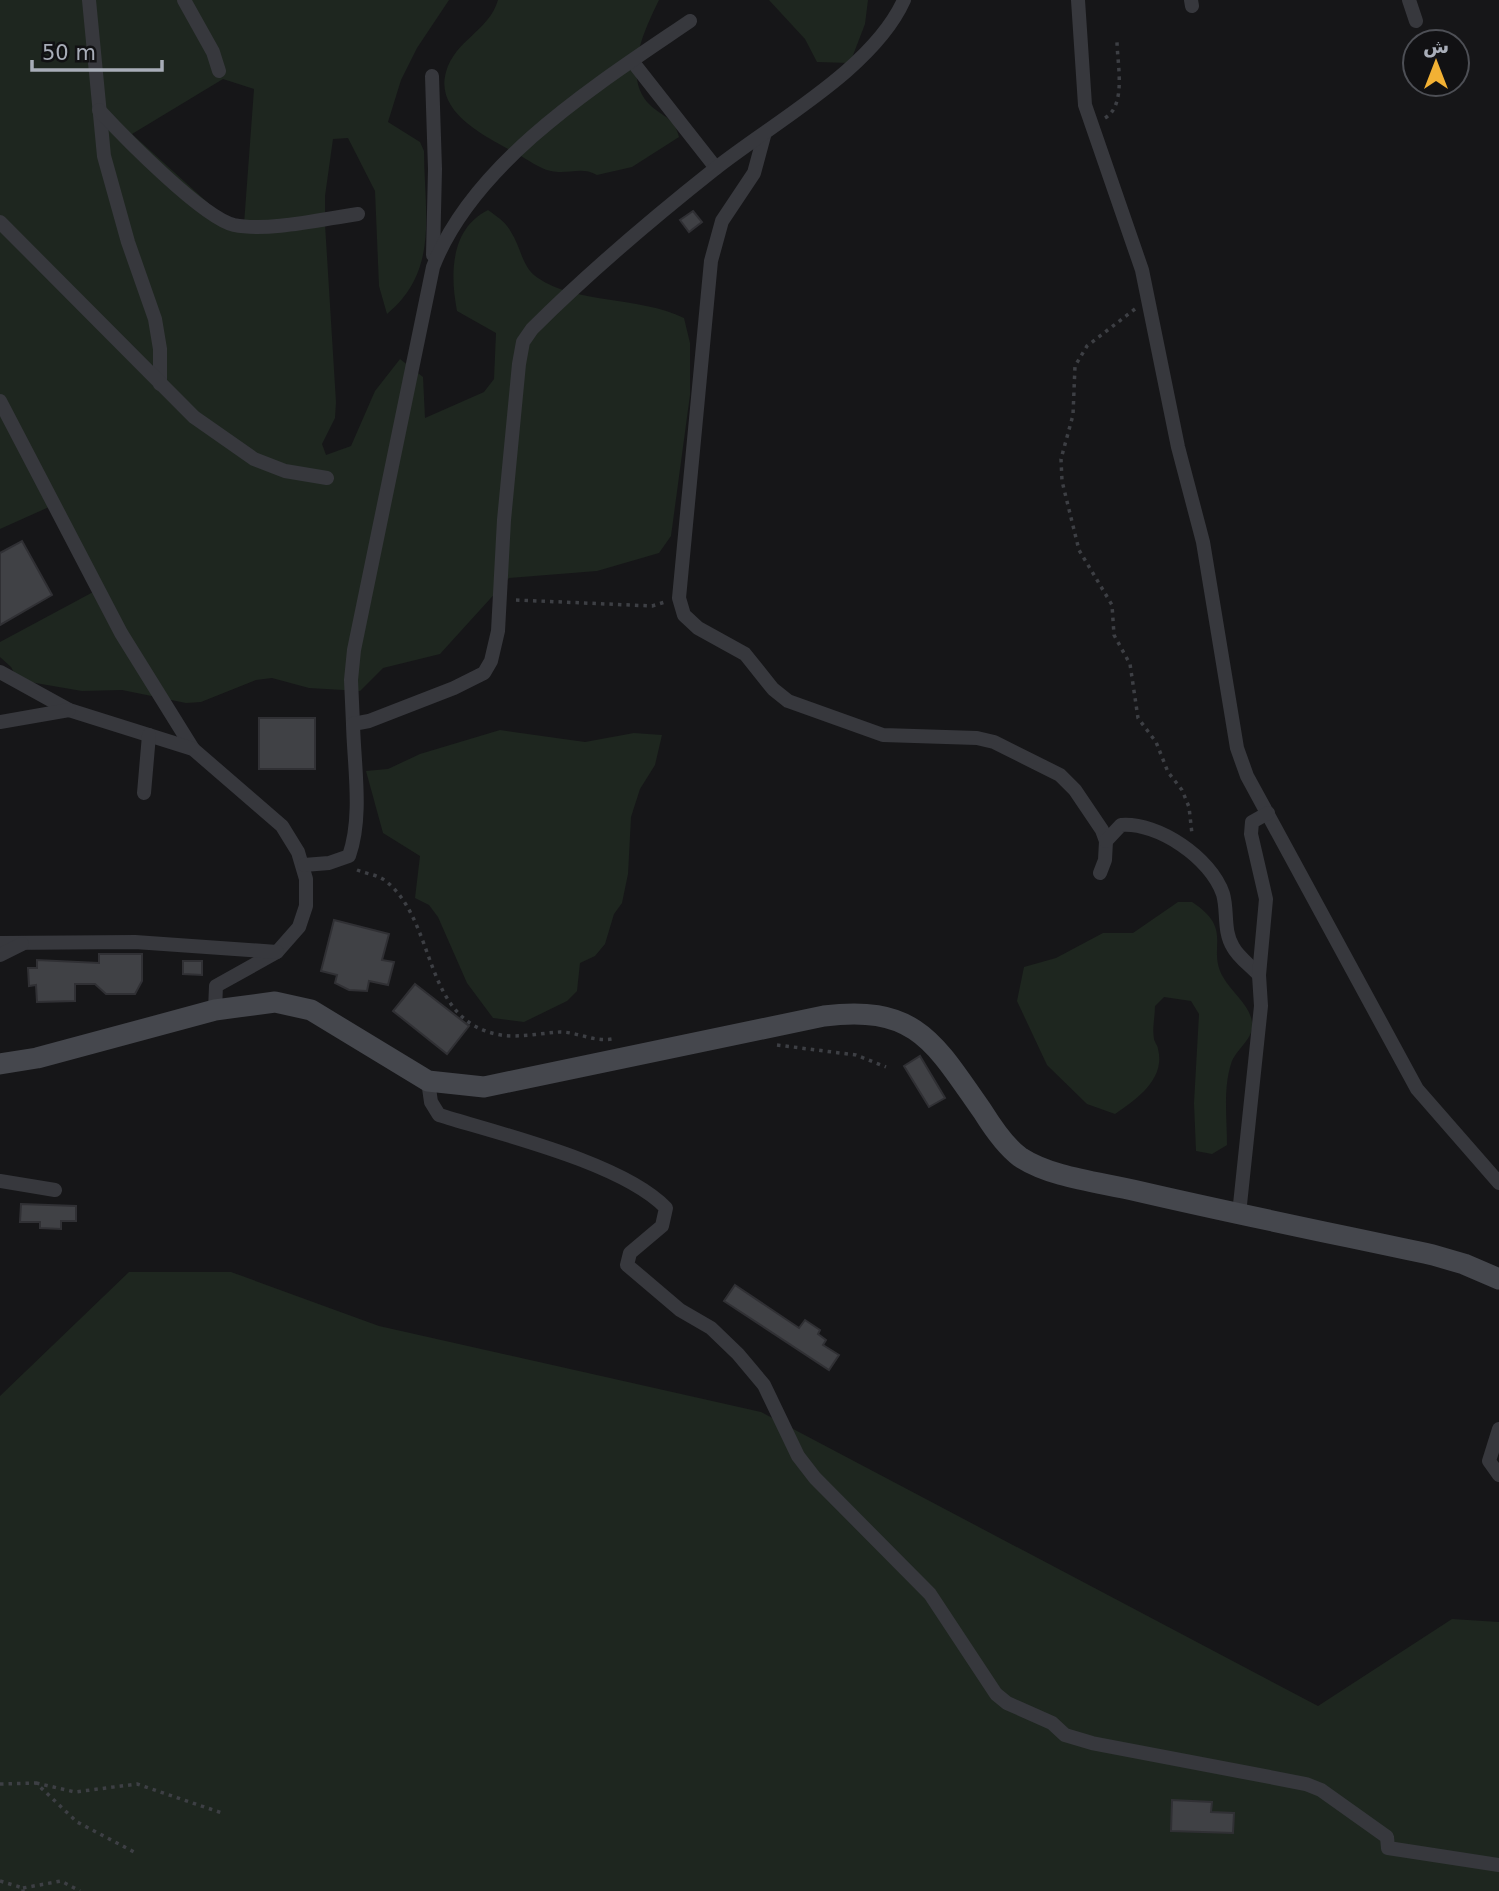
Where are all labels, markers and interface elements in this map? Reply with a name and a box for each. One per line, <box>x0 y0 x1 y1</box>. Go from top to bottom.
scale bar <box>32 28 161 72</box>
north arrow <box>1401 28 1471 98</box>
text: ش <box>1423 35 1449 58</box>
text: 50 m <box>42 41 96 65</box>

